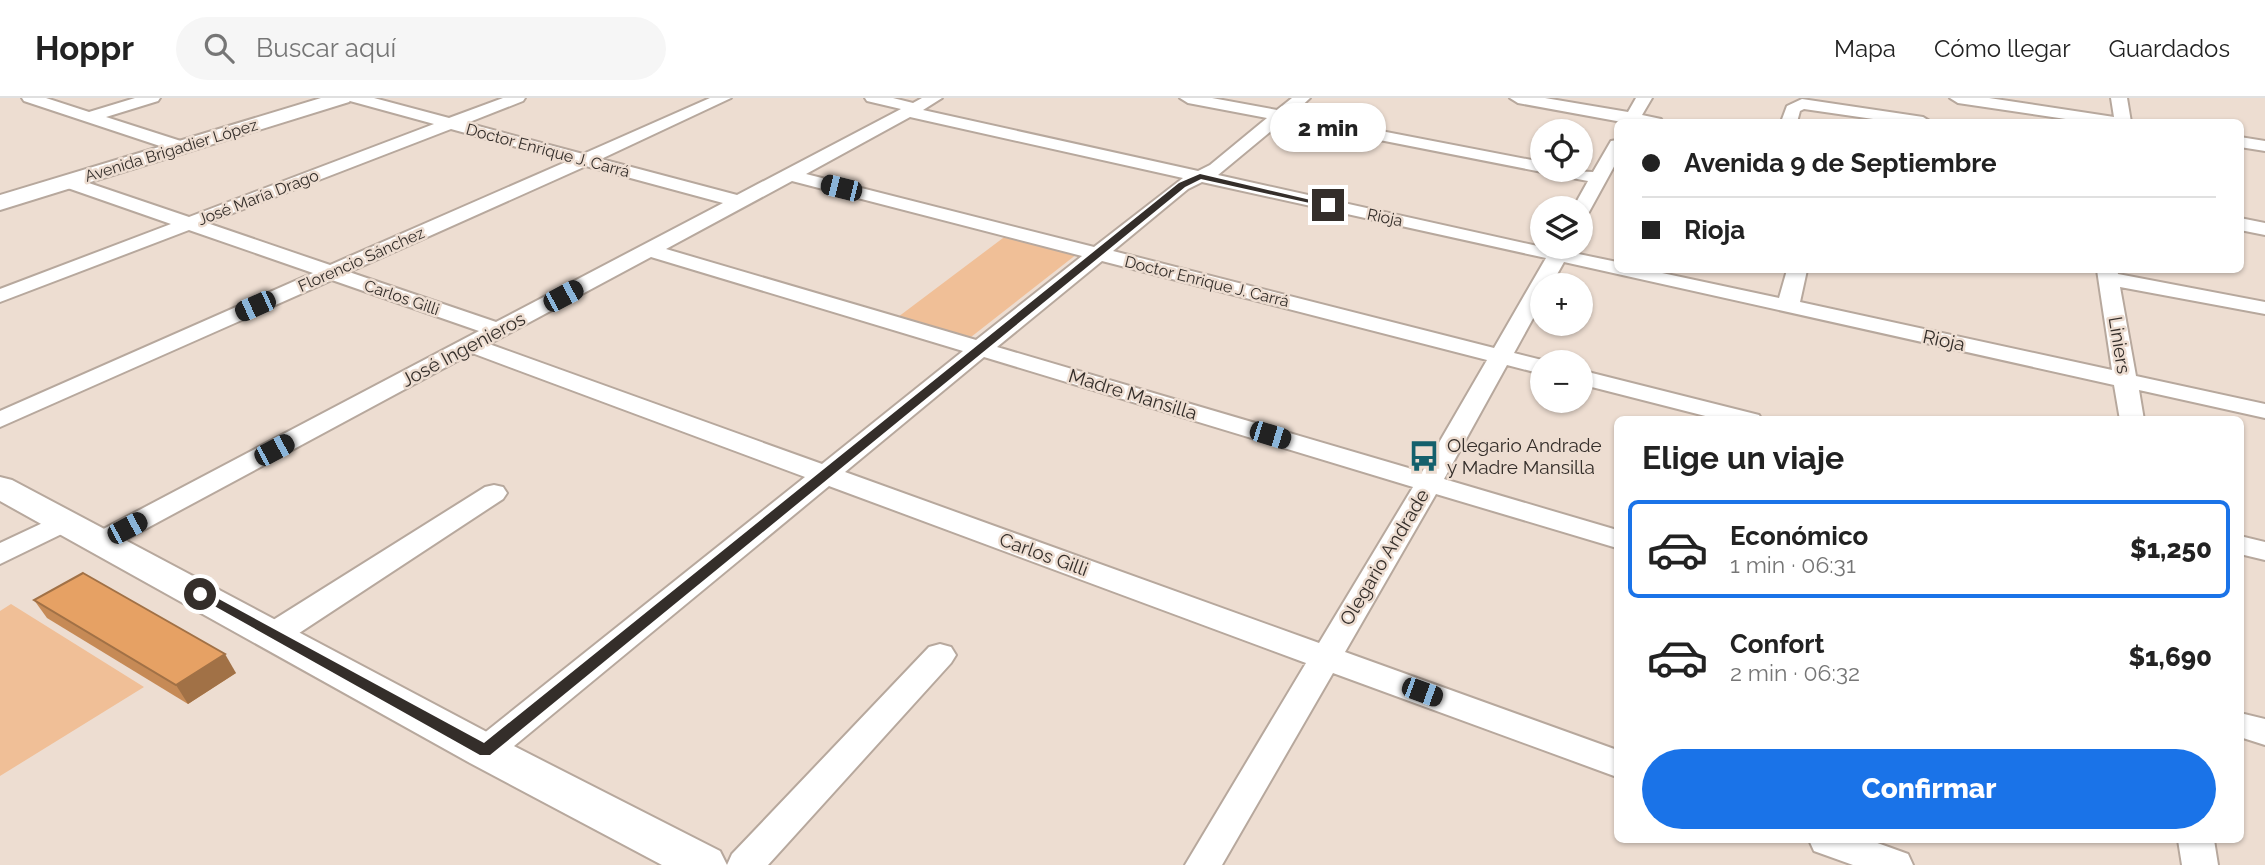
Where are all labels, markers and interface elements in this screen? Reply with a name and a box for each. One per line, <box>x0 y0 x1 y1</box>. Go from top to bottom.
search box <box>176 17 666 80</box>
text: Hoppr <box>35 29 134 68</box>
icon: search <box>200 29 238 67</box>
text: Buscar aquí <box>256 33 396 63</box>
text: Mapa <box>1834 34 1896 63</box>
text: Cómo llegar <box>1934 34 2071 63</box>
text: Guardados <box>2109 34 2230 63</box>
callout: 2 min <box>1270 104 1386 153</box>
text: 2 min <box>1298 114 1358 141</box>
street label: Avenida Brigadier López <box>82 115 260 186</box>
street label: Doctor Enrique J. Carrá <box>464 119 632 181</box>
map controls <box>1530 119 1593 413</box>
button: locate <box>1530 119 1593 182</box>
text: Avenida 9 de Septiembre <box>1684 148 1997 178</box>
street label: José María Drago <box>195 166 321 229</box>
car <box>819 173 864 203</box>
route end <box>1312 189 1344 221</box>
button: layers <box>1530 196 1593 259</box>
street label: Rioja <box>1365 204 1404 230</box>
text: Rioja <box>1684 215 1745 245</box>
street label: Florencio Sánchez <box>295 223 427 296</box>
street label: Doctor Enrique J. Carrá <box>1123 252 1291 311</box>
button: + <box>1530 273 1593 336</box>
street label: Carlos Gilli <box>362 276 442 319</box>
car <box>540 277 587 315</box>
car <box>232 288 279 324</box>
street label: José Ingenieros <box>397 307 529 391</box>
street label: Liniers <box>2105 315 2135 375</box>
street label: Rioja <box>1921 325 1967 355</box>
button: − <box>1530 350 1593 413</box>
street label: Madre Mansilla <box>1066 364 1200 424</box>
car <box>1247 419 1294 451</box>
car <box>251 431 298 469</box>
place label: Olegario Andrade y Madre Mansilla <box>1447 434 1602 478</box>
bus stop icon: Olegario Andrade y Madre Mansilla <box>1407 439 1441 473</box>
text: Elige un viaje <box>1642 439 1844 476</box>
street label: Olegario Andrade <box>1335 485 1433 629</box>
car <box>104 509 151 547</box>
icon: car <box>1646 518 1709 581</box>
text: Económico <box>1730 521 1868 551</box>
street label: Carlos Gilli <box>997 528 1091 580</box>
text: $1,250 <box>2130 534 2212 564</box>
text: 1 min · 06:31 <box>1730 551 1856 578</box>
route start <box>184 578 216 610</box>
icon: car <box>1646 626 1709 689</box>
text: Confort <box>1730 629 1824 659</box>
text: $1,690 <box>2128 642 2212 672</box>
text: 2 min · 06:32 <box>1730 659 1860 686</box>
car <box>1399 675 1446 709</box>
button: Confirmar <box>1642 749 2216 829</box>

